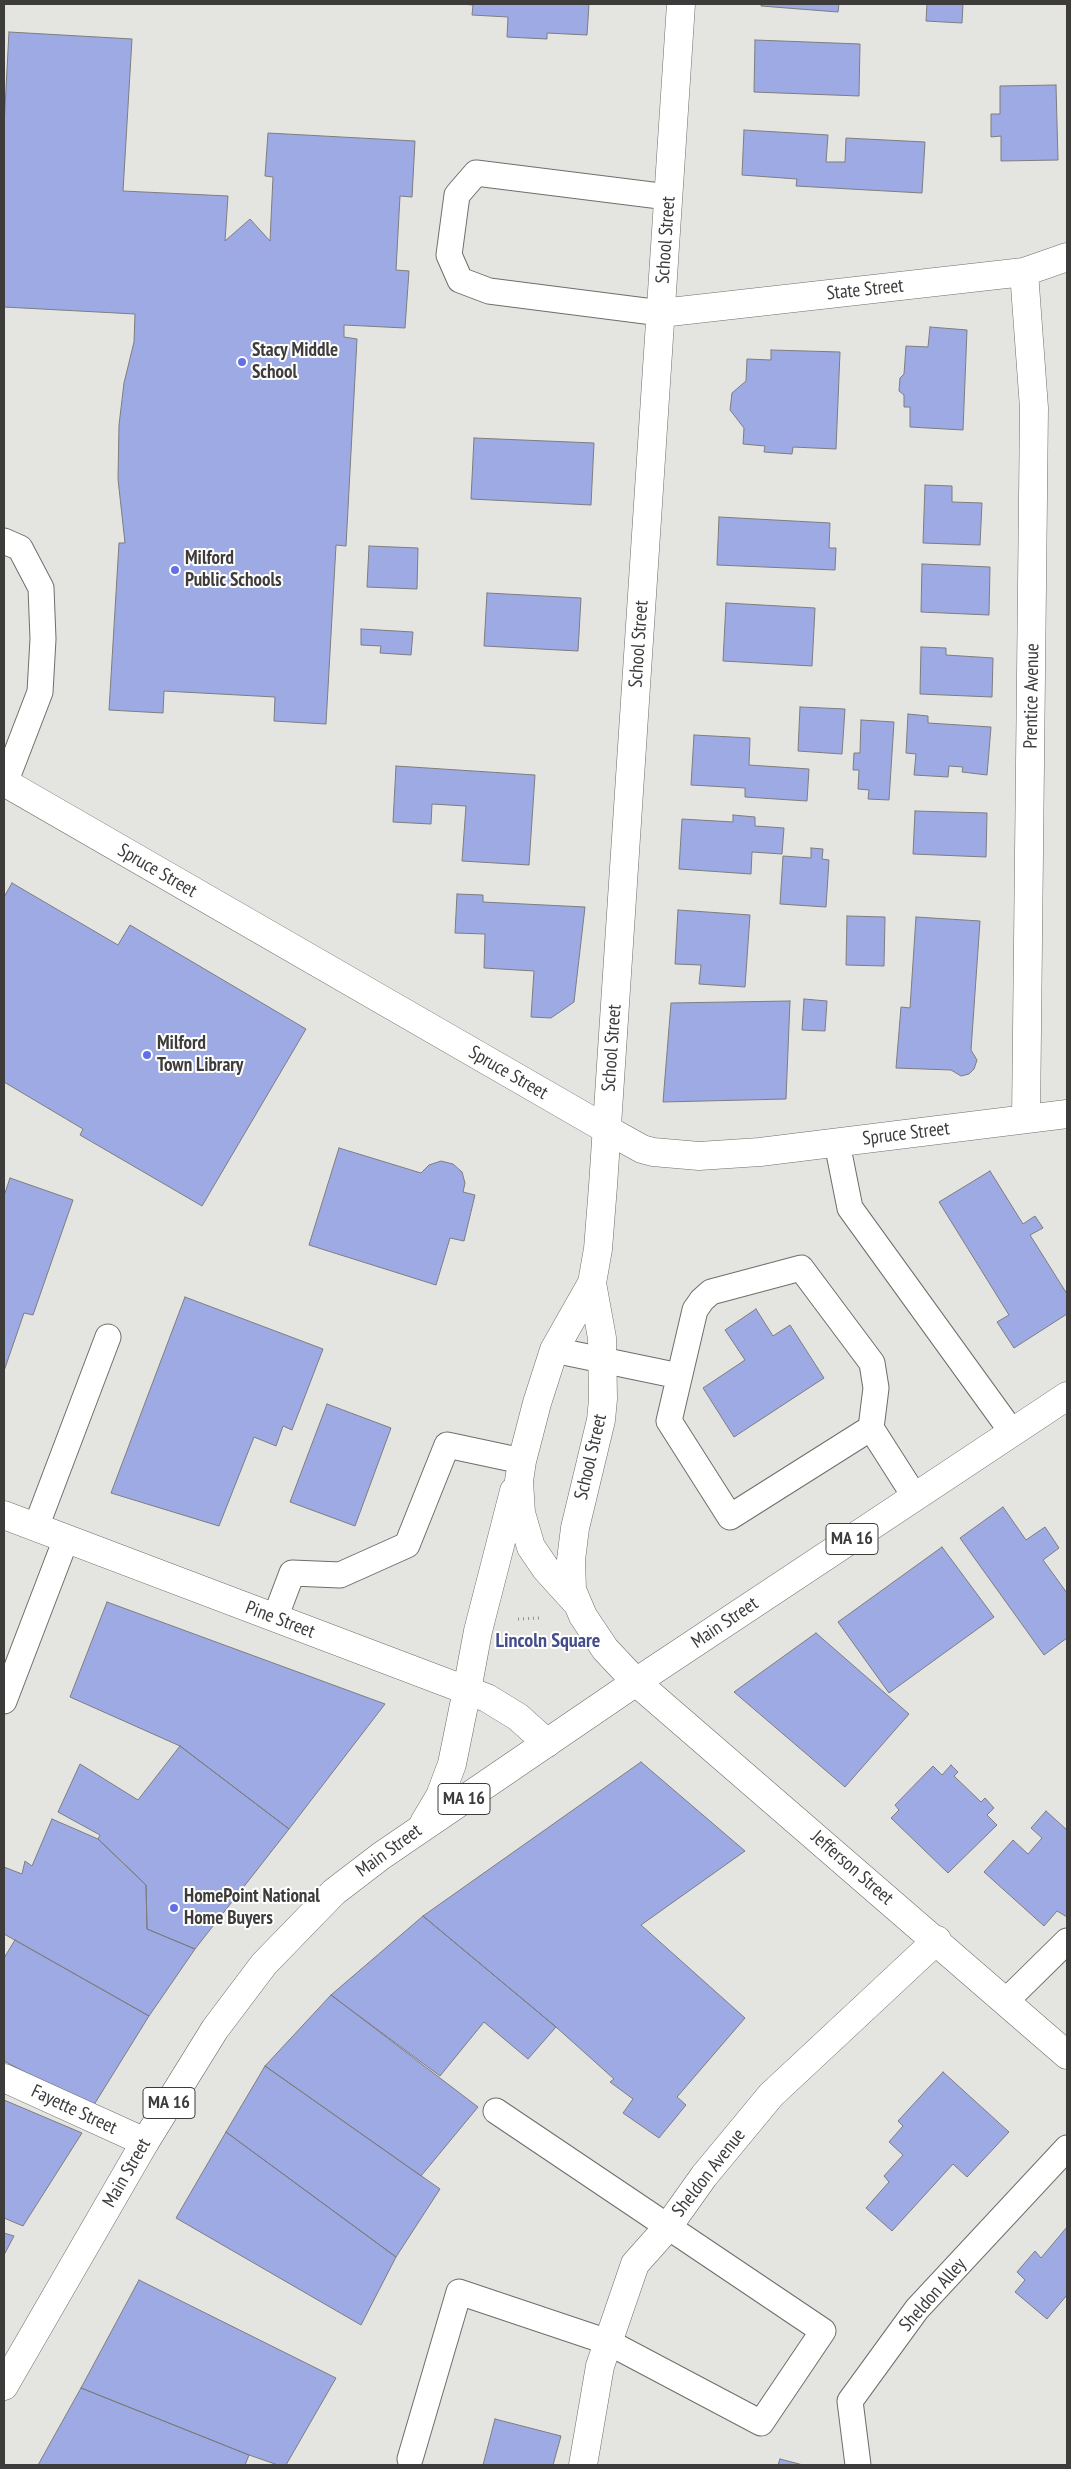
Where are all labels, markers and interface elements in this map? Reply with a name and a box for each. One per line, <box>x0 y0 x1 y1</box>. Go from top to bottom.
street label: School Street <box>652 196 680 284</box>
street label: State Street <box>825 275 905 305</box>
place label: Stacy Middle School <box>252 340 338 384</box>
marker: Stacy Middle School <box>236 356 248 368</box>
place label: Milford Public Schools <box>185 548 282 592</box>
marker: Milford Public Schools <box>169 564 181 576</box>
street label: School Street <box>625 600 653 688</box>
street label: Prentice Avenue <box>1020 643 1044 749</box>
street label: Spruce Street <box>113 839 201 903</box>
street label: School Street <box>598 1004 626 1092</box>
place label: Milford Town Library <box>157 1033 243 1077</box>
street label: Spruce Street <box>464 1041 552 1105</box>
marker: Milford Town Library <box>141 1049 153 1061</box>
street label: Spruce Street <box>861 1117 951 1151</box>
street label: School Street <box>570 1412 612 1502</box>
road number: MA 16 <box>826 1524 878 1555</box>
street label: Main Street <box>687 1592 763 1654</box>
street label: Pine Street <box>242 1596 318 1644</box>
district label: Lincoln Square <box>496 1629 600 1653</box>
road number: MA 16 <box>438 1784 490 1815</box>
street label: Main Street <box>352 1820 426 1882</box>
street label: Jefferson Street <box>806 1826 898 1910</box>
place label: HomePoint National Home Buyers <box>184 1886 320 1930</box>
marker: HomePoint National Home Buyers <box>168 1902 180 1914</box>
street label: Fayette Street <box>28 2080 120 2140</box>
road number: MA 16 <box>143 2088 195 2118</box>
street label: Sheldon Avenue <box>668 2124 750 2222</box>
street label: Main Street <box>98 2135 156 2211</box>
street label: Sheldon Alley <box>895 2254 971 2336</box>

